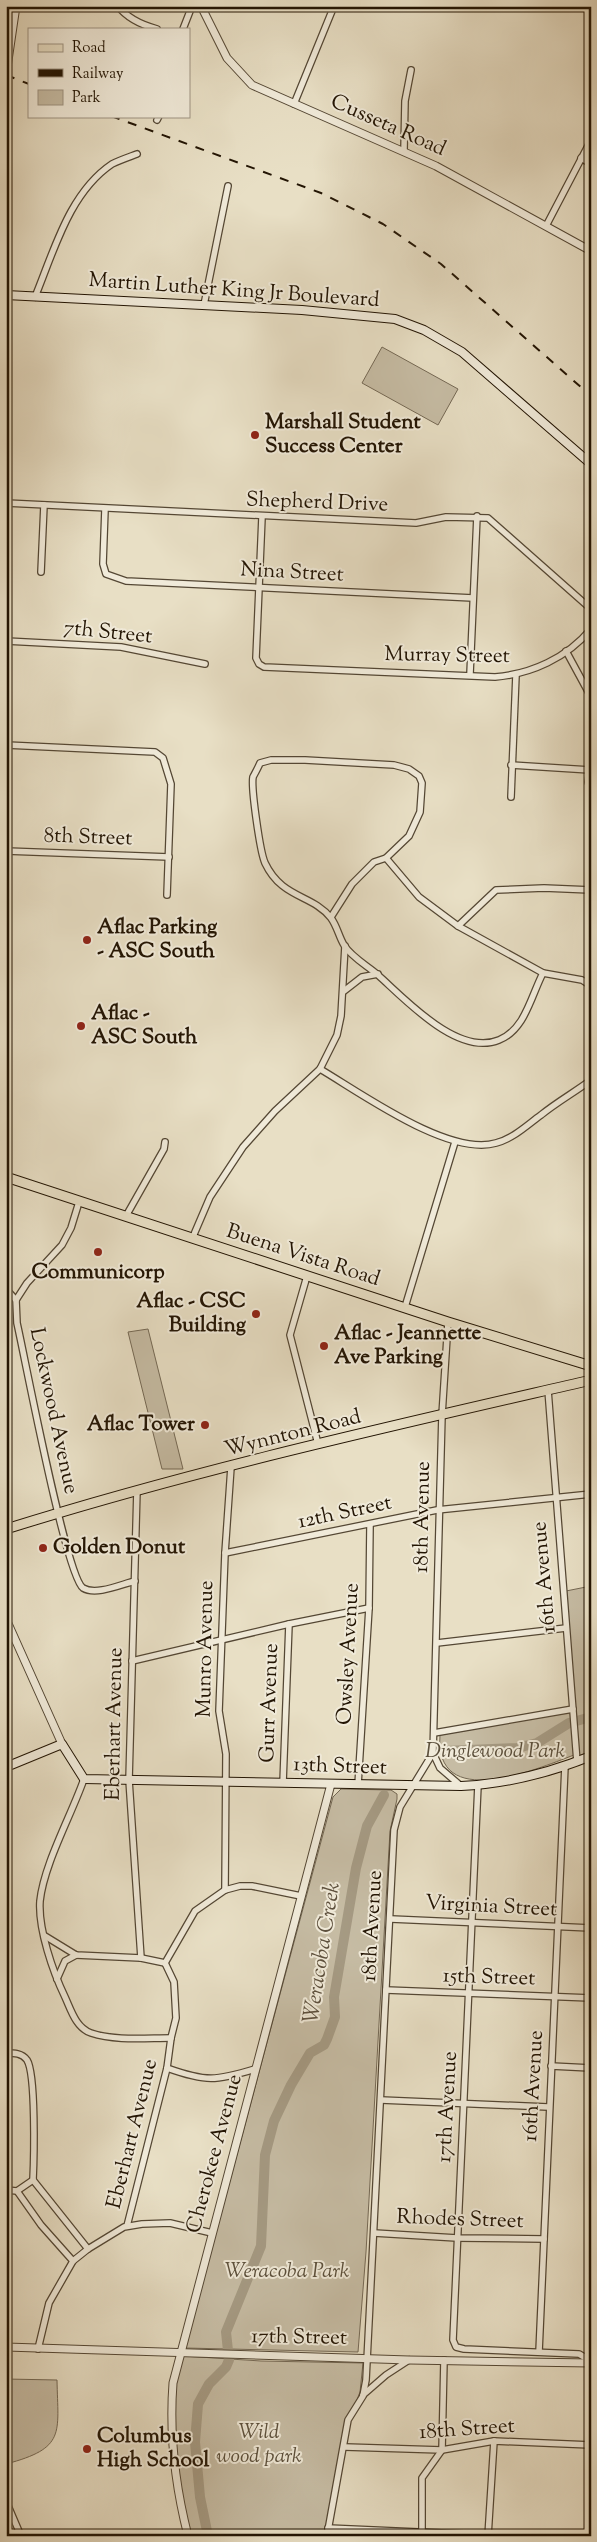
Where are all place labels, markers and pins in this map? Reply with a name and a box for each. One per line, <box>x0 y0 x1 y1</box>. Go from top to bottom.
place label: Marshall Student Success Center <box>265 408 421 462</box>
marker: Marshall Student Success Center <box>249 429 261 441</box>
place label: Aflac Parking - ASC South <box>97 913 218 967</box>
marker: Aflac Parking - ASC South <box>81 934 93 946</box>
place label: Aflac - ASC South <box>91 999 198 1053</box>
marker: Aflac - ASC South <box>75 1020 87 1032</box>
marker: Communicorp <box>92 1246 104 1258</box>
place label: Communicorp <box>31 1258 165 1288</box>
place label: Aflac - CSC Building <box>136 1287 247 1341</box>
marker: Aflac - CSC Building <box>250 1308 262 1320</box>
place label: Aflac - Jeannette Ave Parking <box>334 1319 482 1373</box>
marker: Aflac - Jeannette Ave Parking <box>318 1340 330 1352</box>
place label: Aflac Tower <box>87 1410 195 1440</box>
marker: Aflac Tower <box>199 1419 211 1431</box>
place label: Golden Donut <box>53 1533 186 1563</box>
marker: Golden Donut <box>37 1542 49 1554</box>
place label: Columbus High School <box>97 2422 209 2476</box>
marker: Columbus High School <box>81 2443 93 2455</box>

